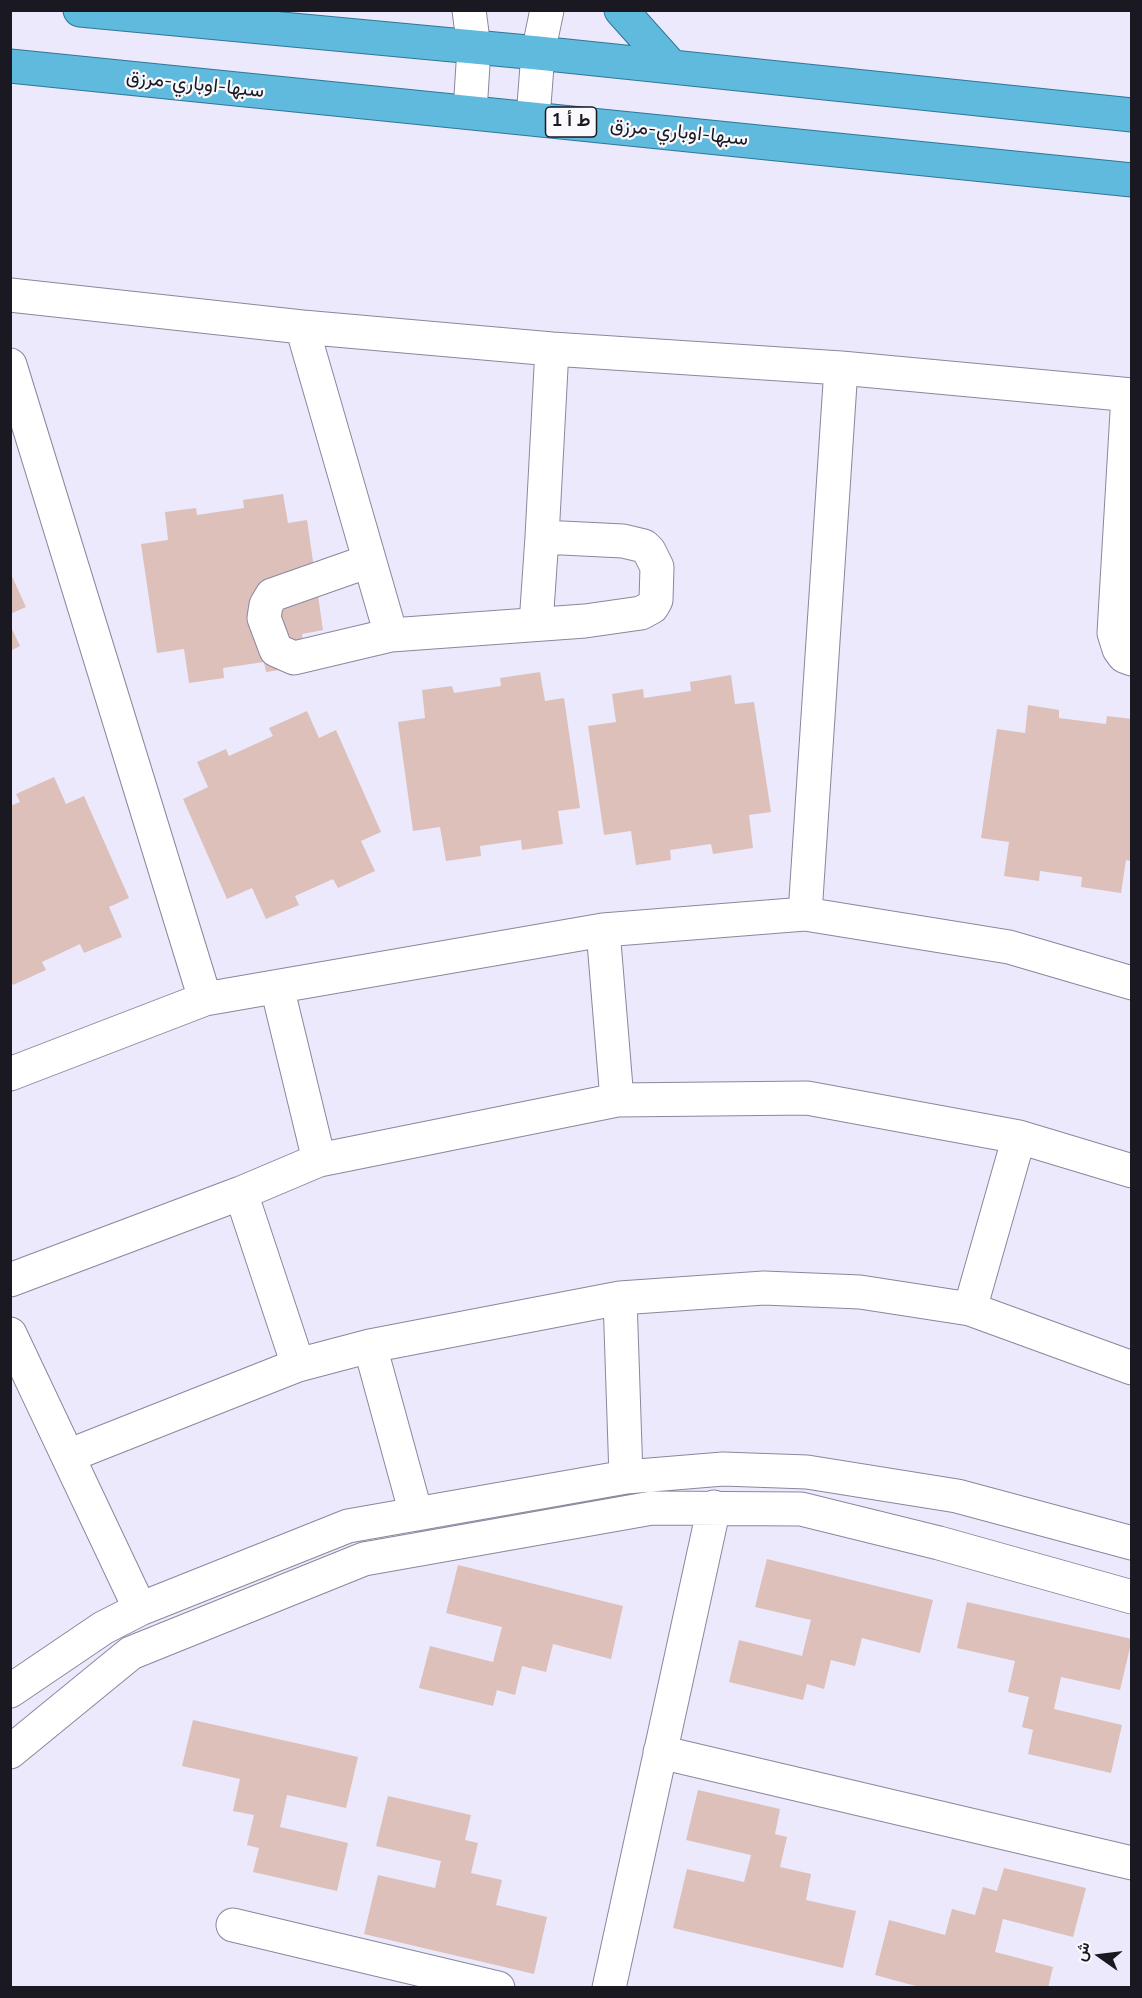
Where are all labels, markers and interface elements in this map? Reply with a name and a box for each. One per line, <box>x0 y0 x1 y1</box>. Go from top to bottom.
street label: سبها-اوباري-مرزق <box>125 66 265 104</box>
road number: ط أ 1 <box>546 107 596 137</box>
street label: سبها-اوباري-مرزق <box>609 114 749 152</box>
north arrow <box>1070 1926 1130 1986</box>
text: ش <box>1070 1940 1096 1964</box>

